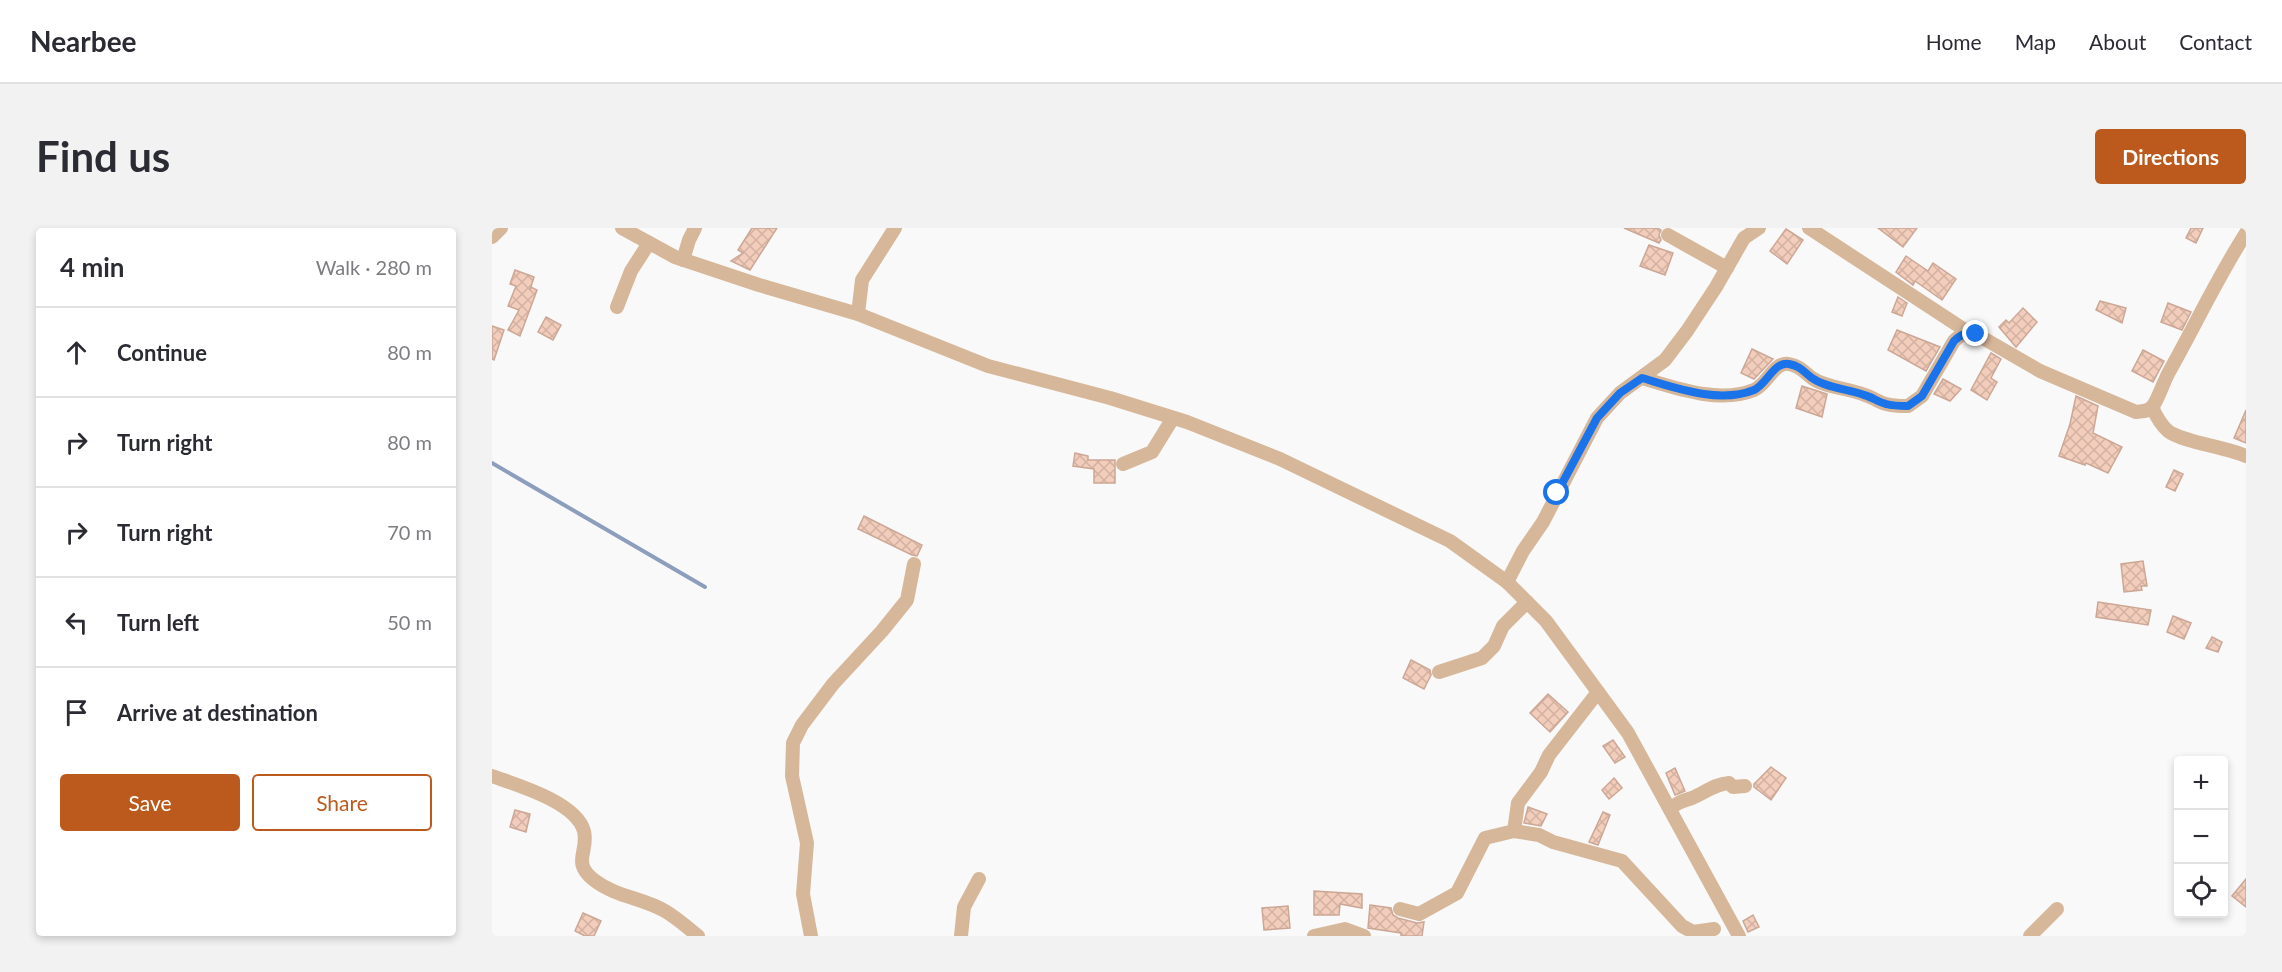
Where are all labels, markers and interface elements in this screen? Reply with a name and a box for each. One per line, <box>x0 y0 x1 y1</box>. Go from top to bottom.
text: Nearbee <box>30 24 137 58</box>
text: Home <box>1926 29 1982 54</box>
text: Map <box>2015 29 2056 54</box>
text: About <box>2089 29 2146 54</box>
text: Contact <box>2179 29 2252 54</box>
button: Directions <box>2095 129 2246 184</box>
text: Find us <box>36 131 170 181</box>
text: 4 min <box>60 251 124 283</box>
text: Walk · 280 m <box>316 255 432 279</box>
route end <box>1962 320 1988 346</box>
icon: ahead <box>60 336 93 369</box>
text: Continue <box>117 339 207 366</box>
text: 80 m <box>387 340 432 364</box>
icon: right <box>60 426 93 459</box>
text: Turn right <box>117 429 212 456</box>
text: 80 m <box>387 430 432 454</box>
route start <box>1543 479 1569 505</box>
icon: right <box>60 516 93 549</box>
text: Turn right <box>117 519 212 546</box>
text: 70 m <box>387 520 432 544</box>
icon: left <box>60 606 93 639</box>
text: Turn left <box>117 609 199 636</box>
text: 50 m <box>387 610 432 634</box>
icon: arrive <box>60 696 93 729</box>
text: Arrive at destination <box>117 699 318 726</box>
map controls <box>2174 756 2228 918</box>
button: + <box>2174 756 2228 810</box>
button: Save <box>60 774 240 831</box>
button: Share <box>252 774 432 831</box>
button: − <box>2174 810 2228 864</box>
button: locate <box>2174 864 2228 918</box>

